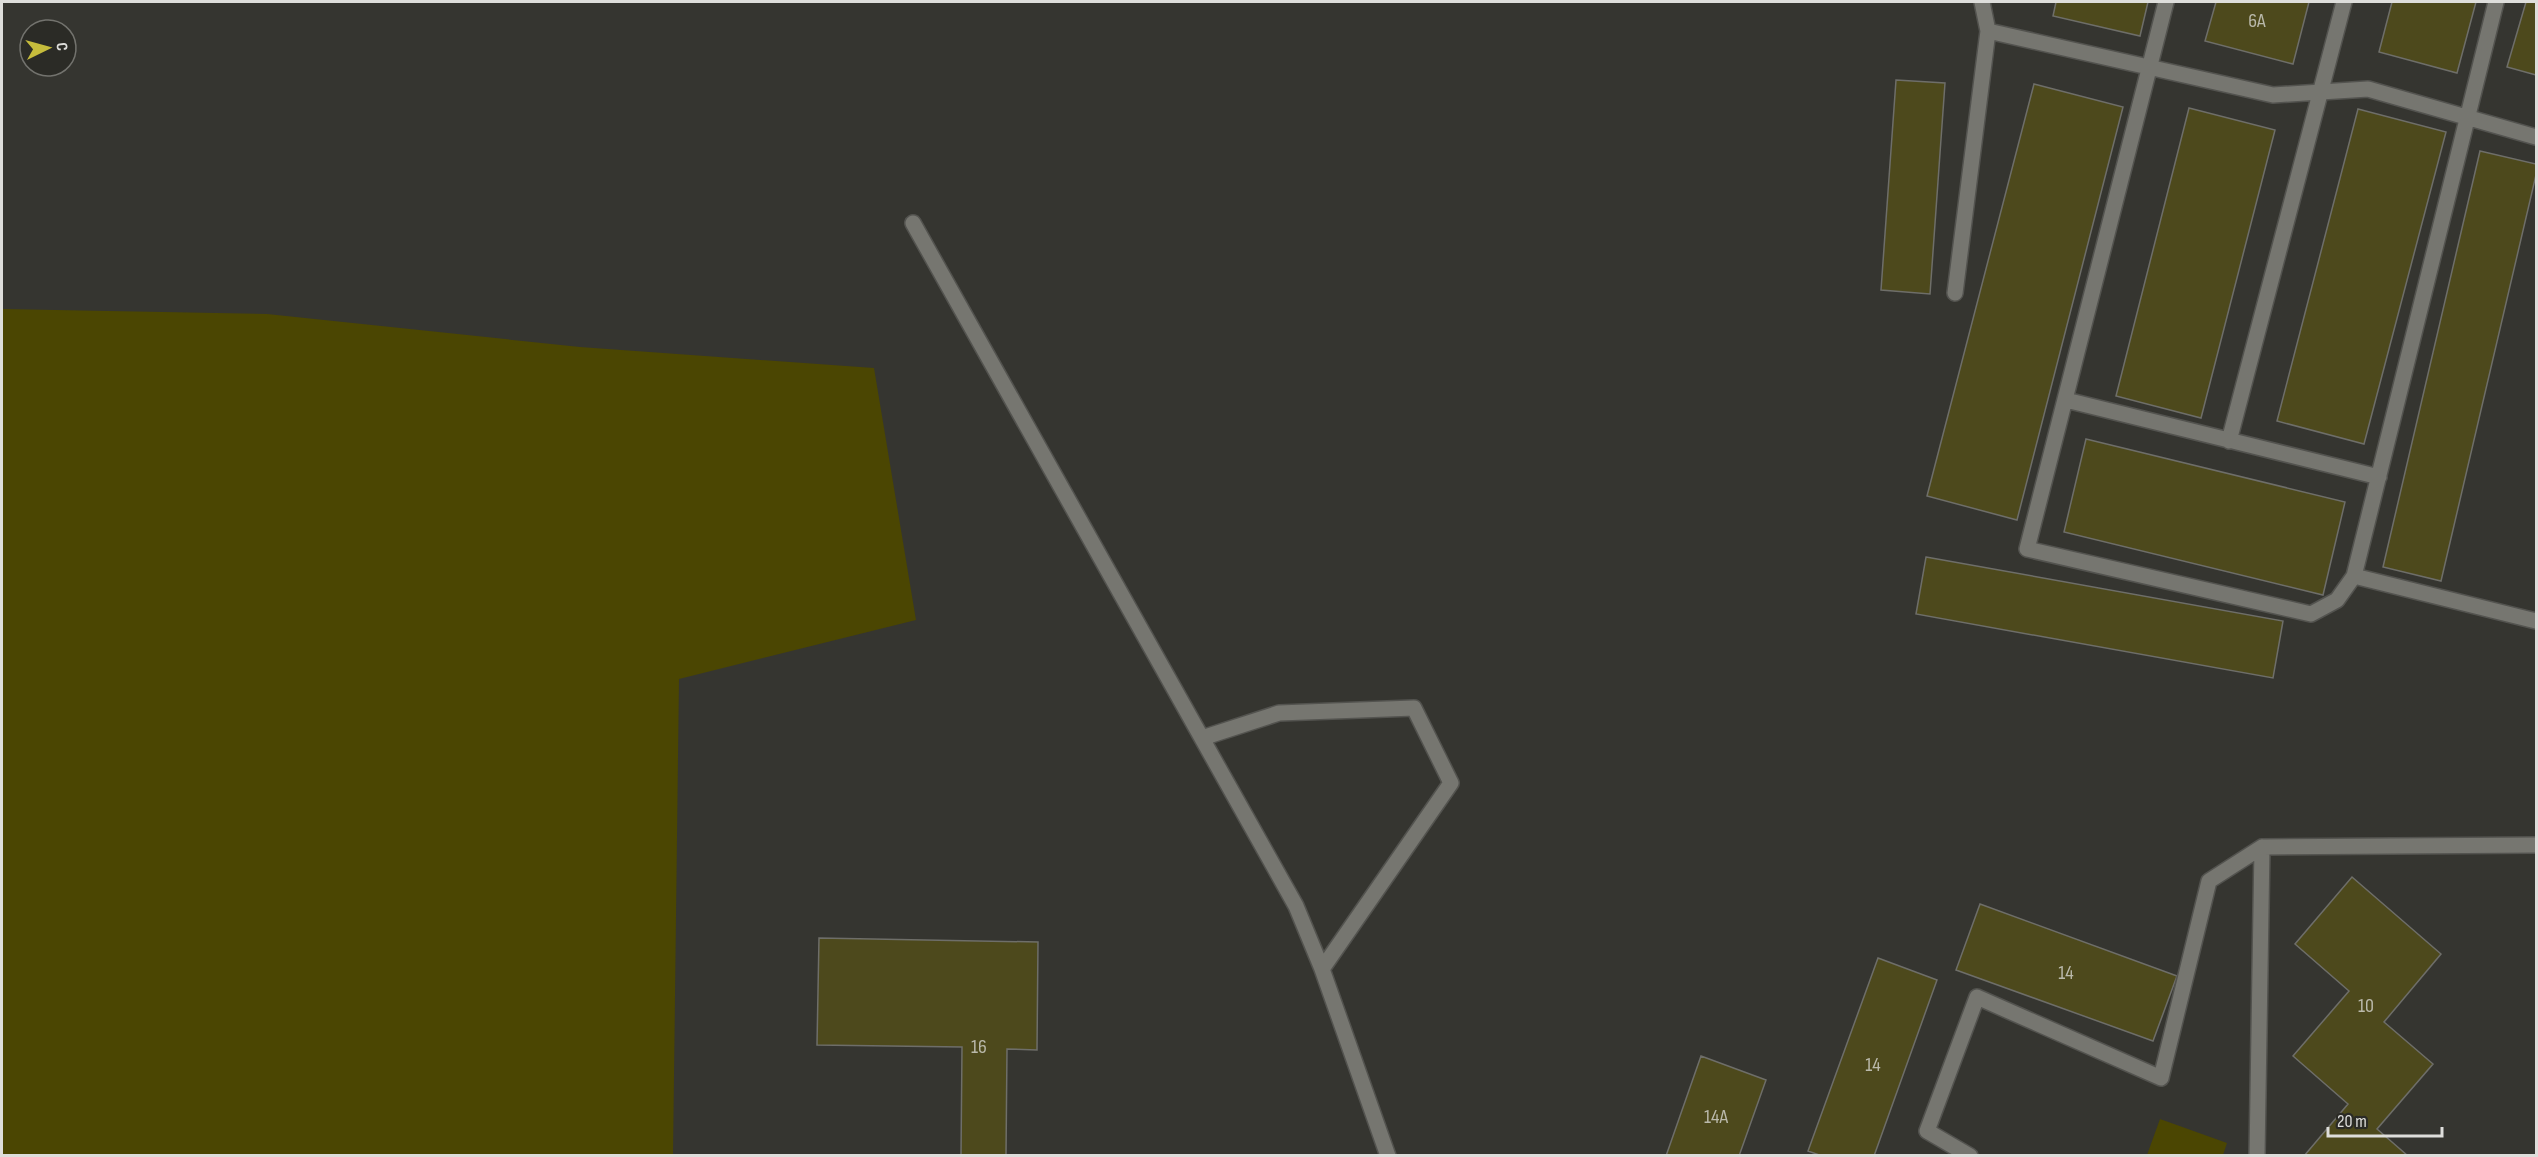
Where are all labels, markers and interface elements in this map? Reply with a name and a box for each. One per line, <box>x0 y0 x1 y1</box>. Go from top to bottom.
house number: 6А <box>2248 9 2266 33</box>
north arrow <box>18 18 78 78</box>
text: С <box>52 42 71 52</box>
house number: 14 <box>2058 961 2074 985</box>
house number: 10 <box>2358 994 2374 1018</box>
house number: 16 <box>971 1035 987 1059</box>
house number: 14 <box>1865 1053 1881 1077</box>
scale bar <box>2328 1100 2442 1138</box>
house number: 14А <box>1704 1105 1728 1129</box>
text: 20 m <box>2337 1111 2367 1132</box>

